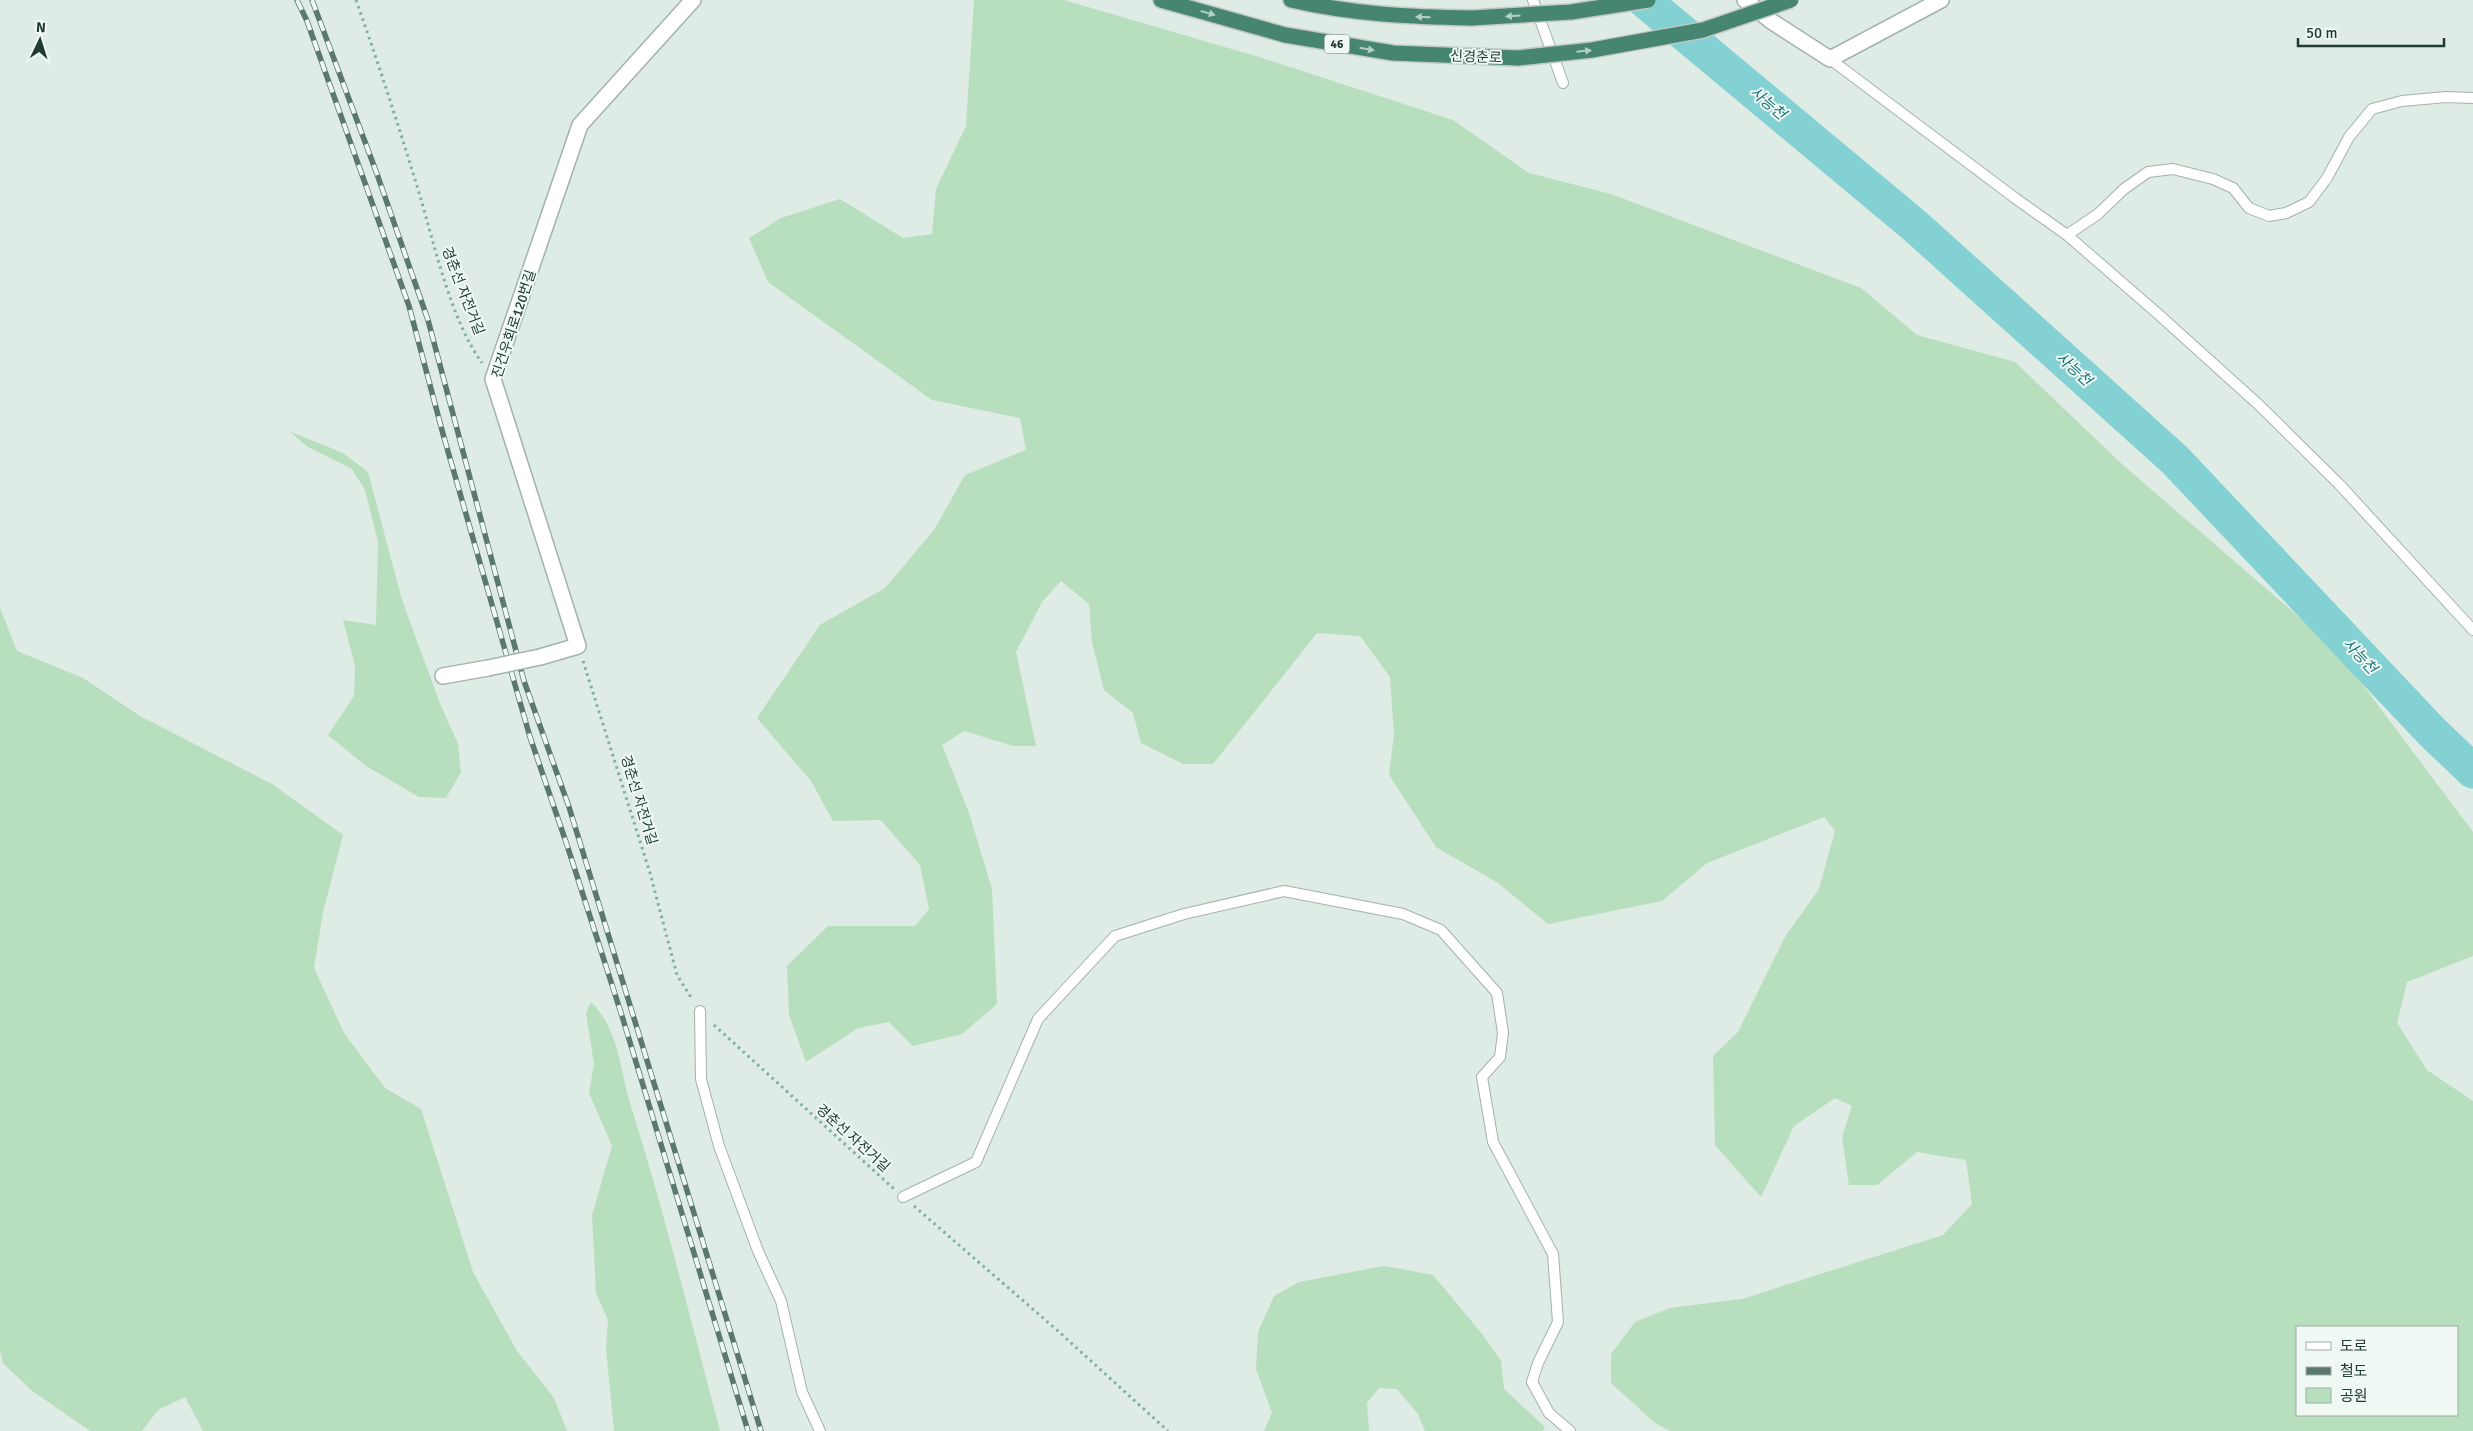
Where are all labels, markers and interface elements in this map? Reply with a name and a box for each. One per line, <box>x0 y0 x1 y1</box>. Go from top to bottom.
one-way arrow <box>1201 10 1216 18</box>
one-way arrow <box>1505 12 1521 20</box>
one-way arrow <box>1415 13 1431 21</box>
north arrow <box>15 15 65 65</box>
scale bar <box>2298 15 2444 47</box>
text: N <box>35 19 46 36</box>
text: 50 m <box>2306 24 2337 42</box>
road number: 46 <box>1324 34 1350 54</box>
one-way arrow <box>1359 45 1375 53</box>
one-way arrow <box>1576 47 1592 55</box>
street label: 신경춘로 <box>1450 48 1502 66</box>
water label: 사능천 <box>1746 83 1791 125</box>
street label: 경춘선 자전거길 <box>438 244 488 338</box>
street label: 진건우회로120번길 <box>488 268 540 380</box>
water label: 사능천 <box>2053 348 2097 391</box>
water label: 사능천 <box>2339 635 2382 679</box>
street label: 경춘선 자전거길 <box>617 753 661 847</box>
street label: 경춘선 자전거길 <box>813 1100 893 1176</box>
legend <box>2296 1326 2458 1416</box>
text: 도로 <box>2340 1337 2368 1355</box>
text: 철도 <box>2340 1362 2368 1380</box>
text: 공원 <box>2340 1387 2368 1405</box>

